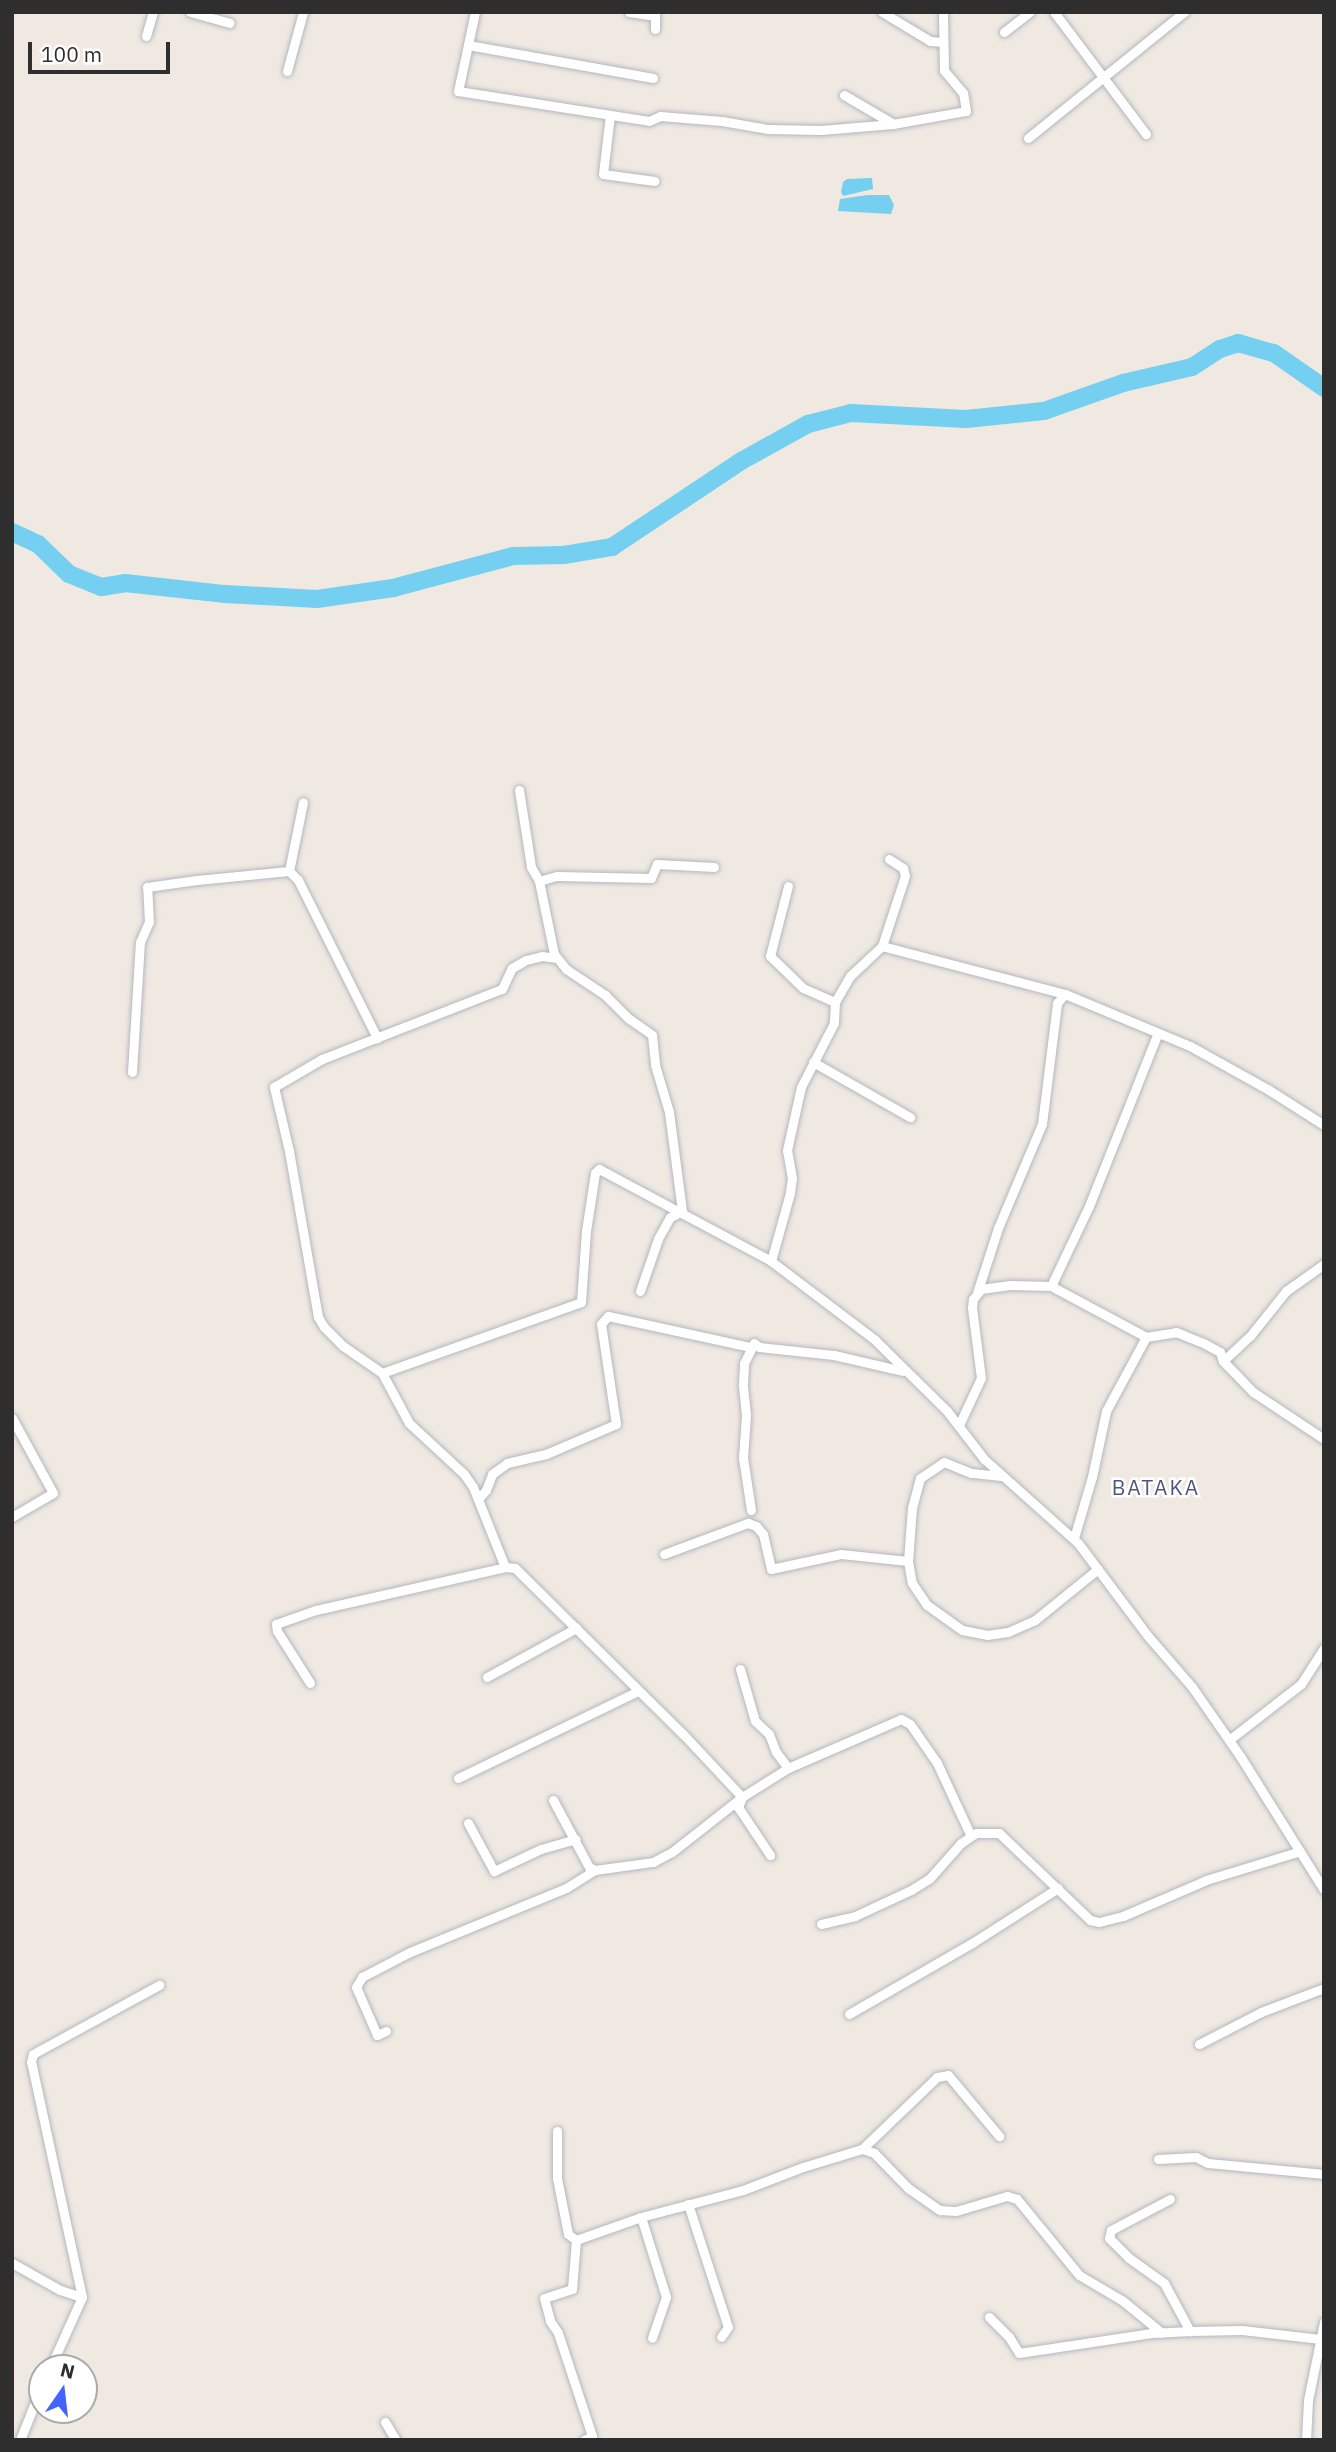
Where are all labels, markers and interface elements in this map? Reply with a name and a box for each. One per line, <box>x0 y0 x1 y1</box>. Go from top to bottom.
scale bar <box>32 28 173 72</box>
text: 100 m <box>41 40 102 68</box>
district label: BATAKA <box>1113 1474 1199 1500</box>
north arrow <box>28 2354 98 2424</box>
text: N <box>58 2357 77 2384</box>

